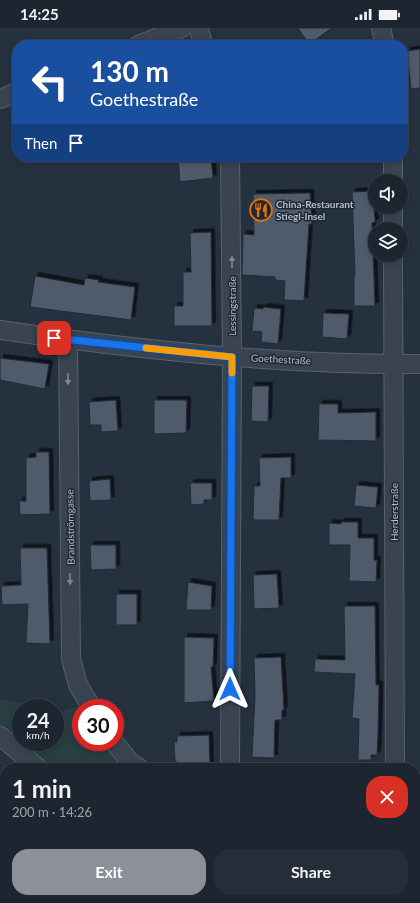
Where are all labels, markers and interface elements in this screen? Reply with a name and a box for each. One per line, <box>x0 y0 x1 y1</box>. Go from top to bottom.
text: 14:25 <box>20 5 59 23</box>
text: 130 m <box>90 54 169 88</box>
icon: left <box>24 56 76 108</box>
text: Goethestraße <box>90 88 198 110</box>
icon: arrive <box>65 132 87 154</box>
text: Then <box>24 134 57 152</box>
map controls <box>368 174 408 262</box>
button: sound <box>368 174 408 214</box>
restaurant icon: China-Restaurant Stiegl-Insel <box>248 197 274 223</box>
place label: China-Restaurant Stiegl-Insel <box>276 198 354 222</box>
button: layers <box>368 222 408 262</box>
one-way arrow <box>228 256 235 268</box>
street label: Lessingstraße <box>226 276 238 336</box>
pin <box>37 321 71 355</box>
icon: arrive <box>43 327 65 349</box>
street label: Goethestraße <box>251 351 311 367</box>
one-way arrow <box>65 373 71 386</box>
street label: Herderstraße <box>388 483 400 541</box>
street label: Brandströmgasse <box>63 489 77 565</box>
one-way arrow <box>67 573 73 586</box>
position arrow <box>209 668 251 710</box>
speed limit sign: 30 <box>72 699 124 751</box>
text: 24 <box>26 708 50 732</box>
text: km/h <box>26 729 50 741</box>
text: 1 min <box>12 774 72 803</box>
button: close <box>366 776 408 818</box>
text: 200 m · 14:26 <box>12 804 92 820</box>
button: Exit <box>12 849 206 895</box>
button: Share <box>214 849 408 895</box>

